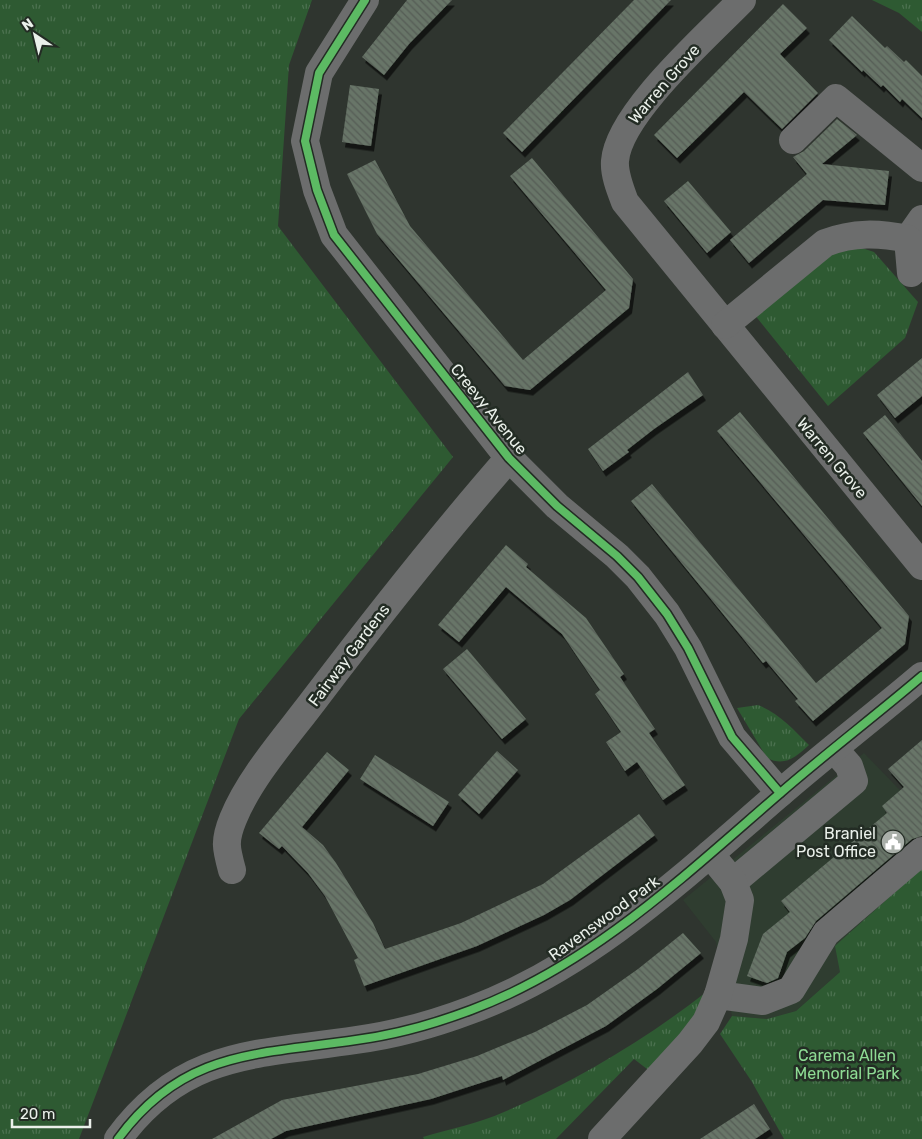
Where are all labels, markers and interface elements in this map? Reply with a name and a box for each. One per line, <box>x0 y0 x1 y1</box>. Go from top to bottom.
north arrow <box>10 10 60 60</box>
text: N <box>19 15 37 35</box>
street label: Warren Grove <box>624 40 704 128</box>
street label: Creevy Avenue <box>447 360 531 458</box>
street label: Warren Grove <box>793 414 871 502</box>
street label: Fairway Gardens <box>304 600 394 710</box>
place label: Braniel Post Office <box>796 824 876 861</box>
public building icon: Braniel Post Office <box>880 829 906 855</box>
street label: Ravenswood Park <box>545 871 664 964</box>
park label: Carema Allen Memorial Park <box>795 1046 900 1083</box>
scale bar <box>12 1096 90 1128</box>
text: 20 m <box>20 1105 55 1123</box>

